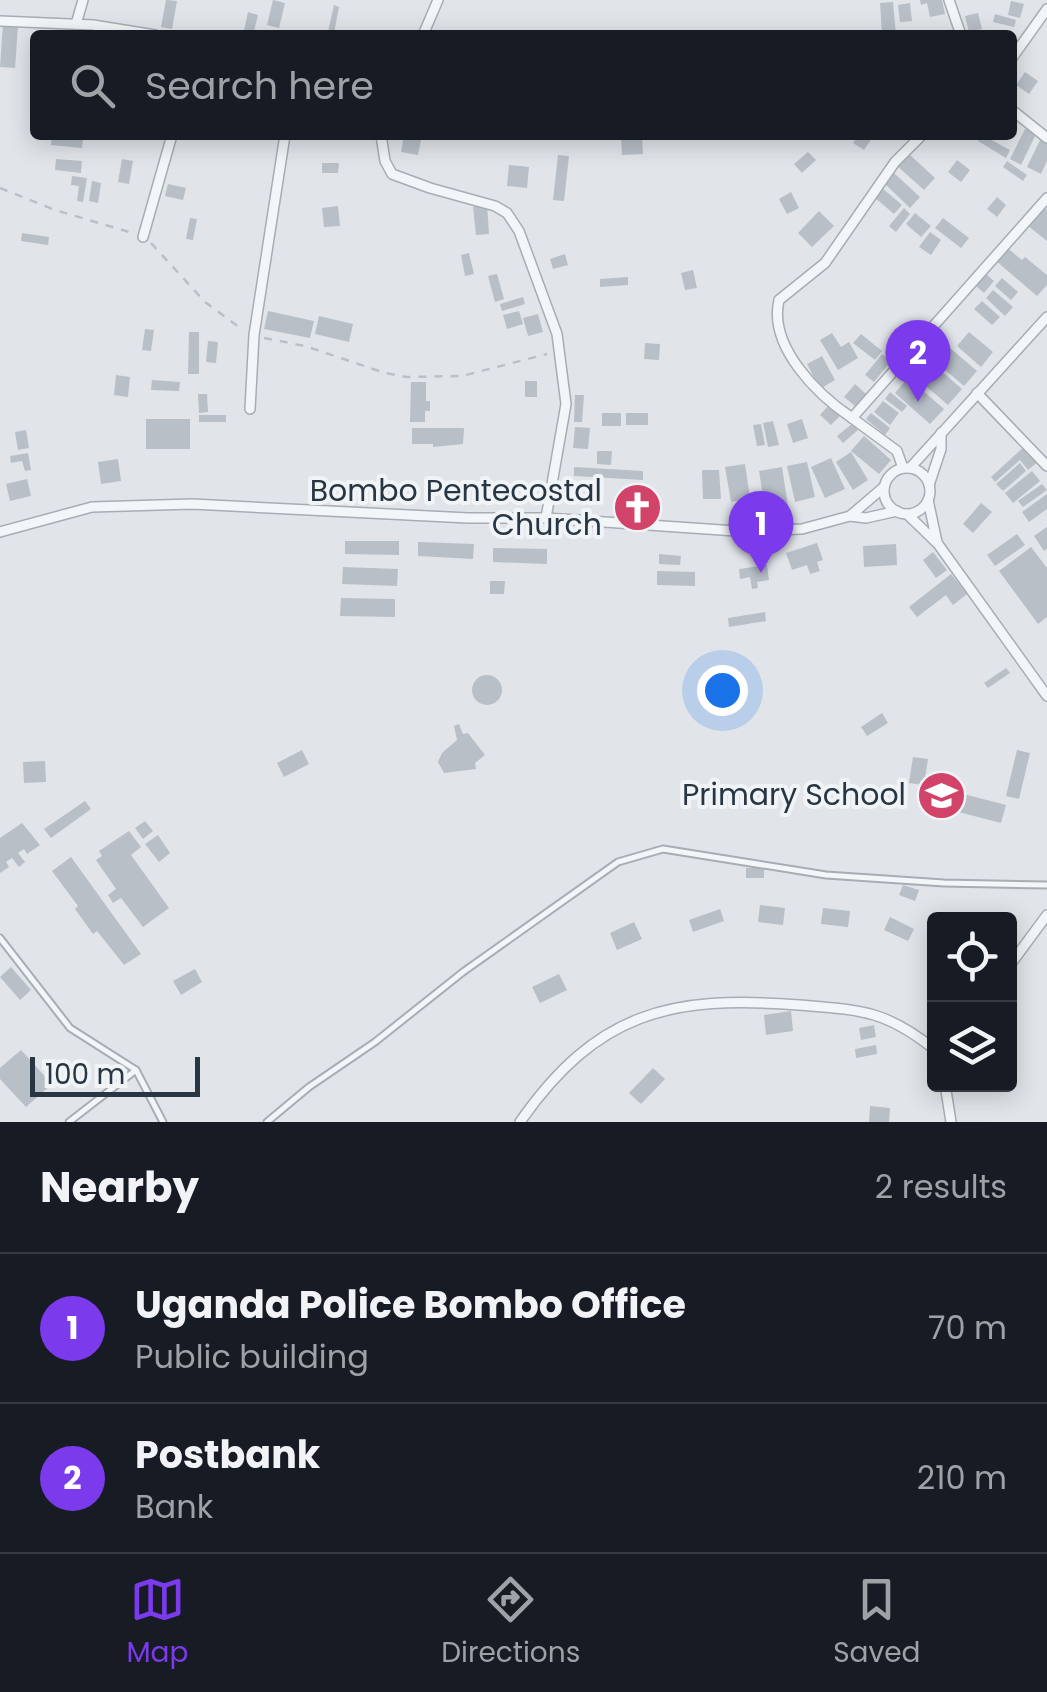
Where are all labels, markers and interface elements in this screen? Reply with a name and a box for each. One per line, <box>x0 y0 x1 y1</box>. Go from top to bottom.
search box <box>30 30 1017 140</box>
icon: search <box>65 58 120 113</box>
text: Search here <box>145 59 374 112</box>
pin: 2 <box>886 320 950 402</box>
place label: Bombo Pentecostal Church <box>310 469 602 546</box>
church icon: Bombo Pentecostal Church <box>611 482 663 534</box>
pin: 1 <box>728 490 794 573</box>
your location <box>697 665 748 716</box>
school or university icon: Primary School <box>915 769 967 821</box>
place label: Primary School <box>682 773 906 816</box>
map controls <box>927 912 1017 1092</box>
button: locate <box>927 912 1017 1002</box>
button: layers <box>927 1002 1017 1092</box>
scale bar <box>30 1052 200 1096</box>
text: 100 m <box>45 1055 125 1094</box>
text: Nearby <box>40 1158 199 1217</box>
text: 2 results <box>875 1164 1007 1209</box>
text: Uganda Police Bombo Office <box>135 1278 686 1331</box>
text: 1 <box>66 1305 79 1350</box>
text: 70 m <box>928 1305 1007 1350</box>
text: Public building <box>135 1334 369 1379</box>
text: Postbank <box>135 1428 320 1481</box>
text: 2 <box>63 1455 82 1500</box>
text: 210 m <box>917 1455 1007 1500</box>
text: Bank <box>135 1484 213 1529</box>
tab: Map <box>126 1572 188 1674</box>
tab: Directions <box>441 1572 580 1674</box>
tab: Saved <box>833 1572 921 1674</box>

